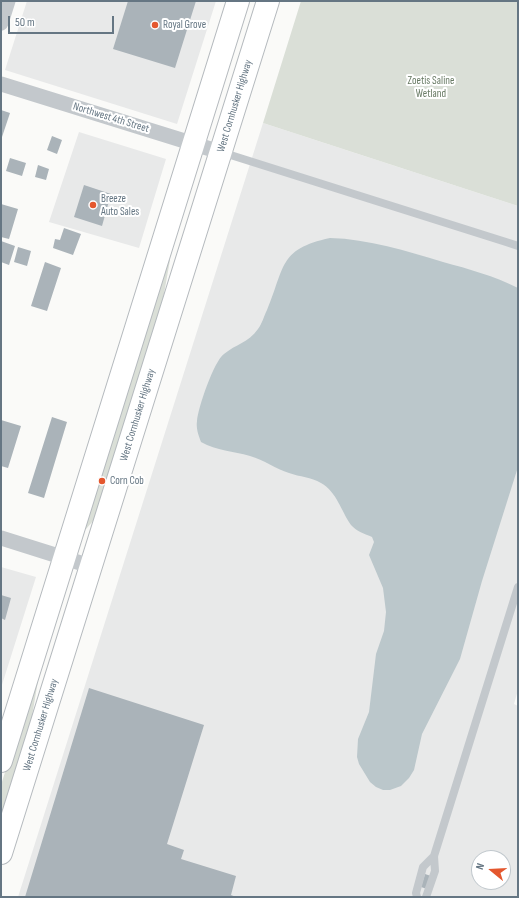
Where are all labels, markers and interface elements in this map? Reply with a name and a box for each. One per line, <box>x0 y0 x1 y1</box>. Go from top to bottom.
scale bar <box>10 8 116 34</box>
text: 50 m <box>15 15 35 30</box>
place label: Royal Grove <box>163 18 206 32</box>
marker: Royal Grove <box>150 20 160 30</box>
street label: West Cornhusker Highway <box>215 58 255 154</box>
park label: Zoetis Saline Wetland <box>408 74 454 100</box>
street label: Northwest 4th Street <box>71 100 151 136</box>
place label: Breeze Auto Sales <box>101 192 139 218</box>
marker: Breeze Auto Sales <box>88 200 98 210</box>
street label: West Cornhusker Highway <box>118 367 158 463</box>
place label: Corn Cob <box>110 474 144 488</box>
marker: Corn Cob <box>97 476 107 486</box>
street label: West Cornhusker Highway <box>21 677 61 773</box>
north arrow <box>471 850 511 890</box>
text: N <box>473 862 487 871</box>

